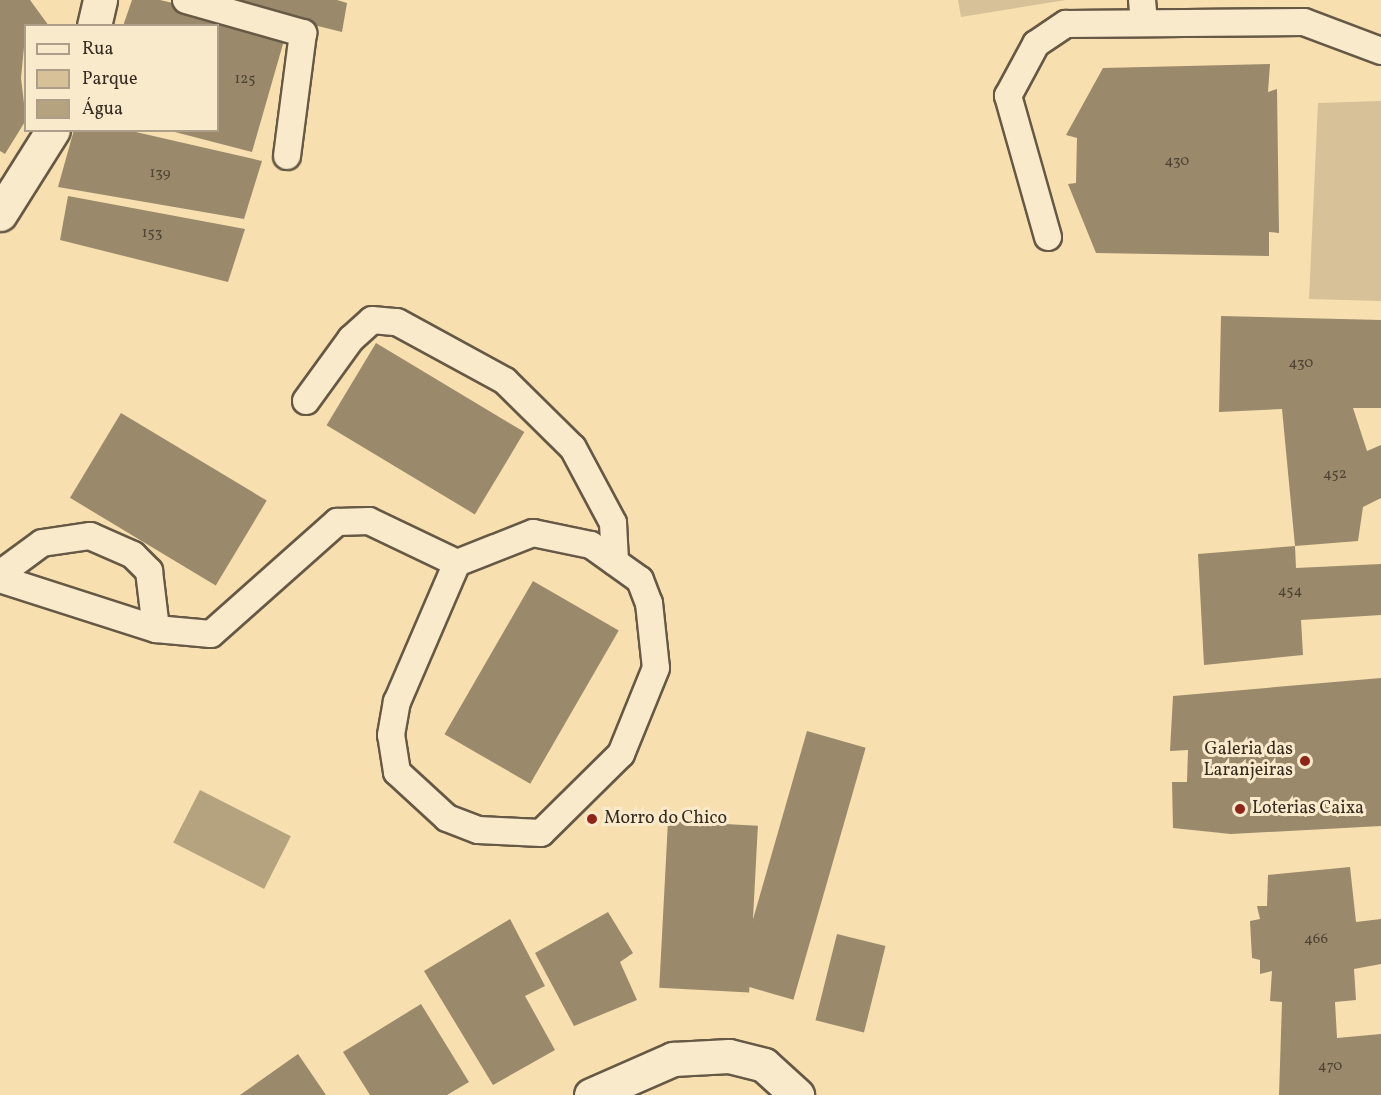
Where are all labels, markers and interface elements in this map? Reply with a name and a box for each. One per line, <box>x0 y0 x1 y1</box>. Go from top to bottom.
legend <box>24 24 219 132</box>
text: Rua <box>82 37 113 62</box>
text: Parque <box>82 67 137 92</box>
house number: 125 <box>234 71 256 89</box>
text: Água <box>82 97 123 122</box>
house number: 430 <box>1165 153 1189 171</box>
house number: 139 <box>150 165 170 183</box>
house number: 153 <box>142 225 162 243</box>
house number: 430 <box>1289 355 1313 373</box>
house number: 452 <box>1323 466 1347 484</box>
house number: 454 <box>1278 583 1302 601</box>
place label: Galeria das Laranjeiras <box>1203 740 1293 783</box>
marker: Galeria das Laranjeiras <box>1298 754 1312 768</box>
place label: Loterias Caixa <box>1252 798 1364 820</box>
marker: Loterias Caixa <box>1233 802 1247 816</box>
place label: Morro do Chico <box>604 808 727 830</box>
marker: Morro do Chico <box>585 812 599 826</box>
house number: 466 <box>1304 931 1328 949</box>
house number: 470 <box>1318 1058 1342 1076</box>

